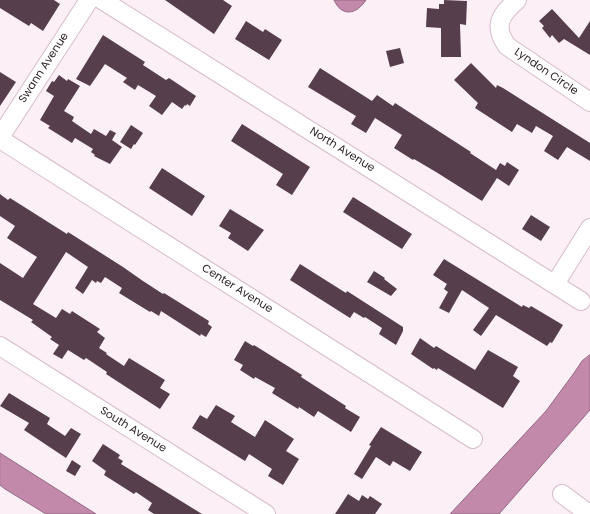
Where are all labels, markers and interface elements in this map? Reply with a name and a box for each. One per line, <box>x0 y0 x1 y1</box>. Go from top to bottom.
street label: Swann Avenue <box>16 30 72 106</box>
street label: Lyndon Circle <box>512 46 580 98</box>
street label: North Avenue <box>307 125 377 175</box>
street label: Center Avenue <box>199 262 275 316</box>
street label: South Avenue <box>97 404 169 456</box>

